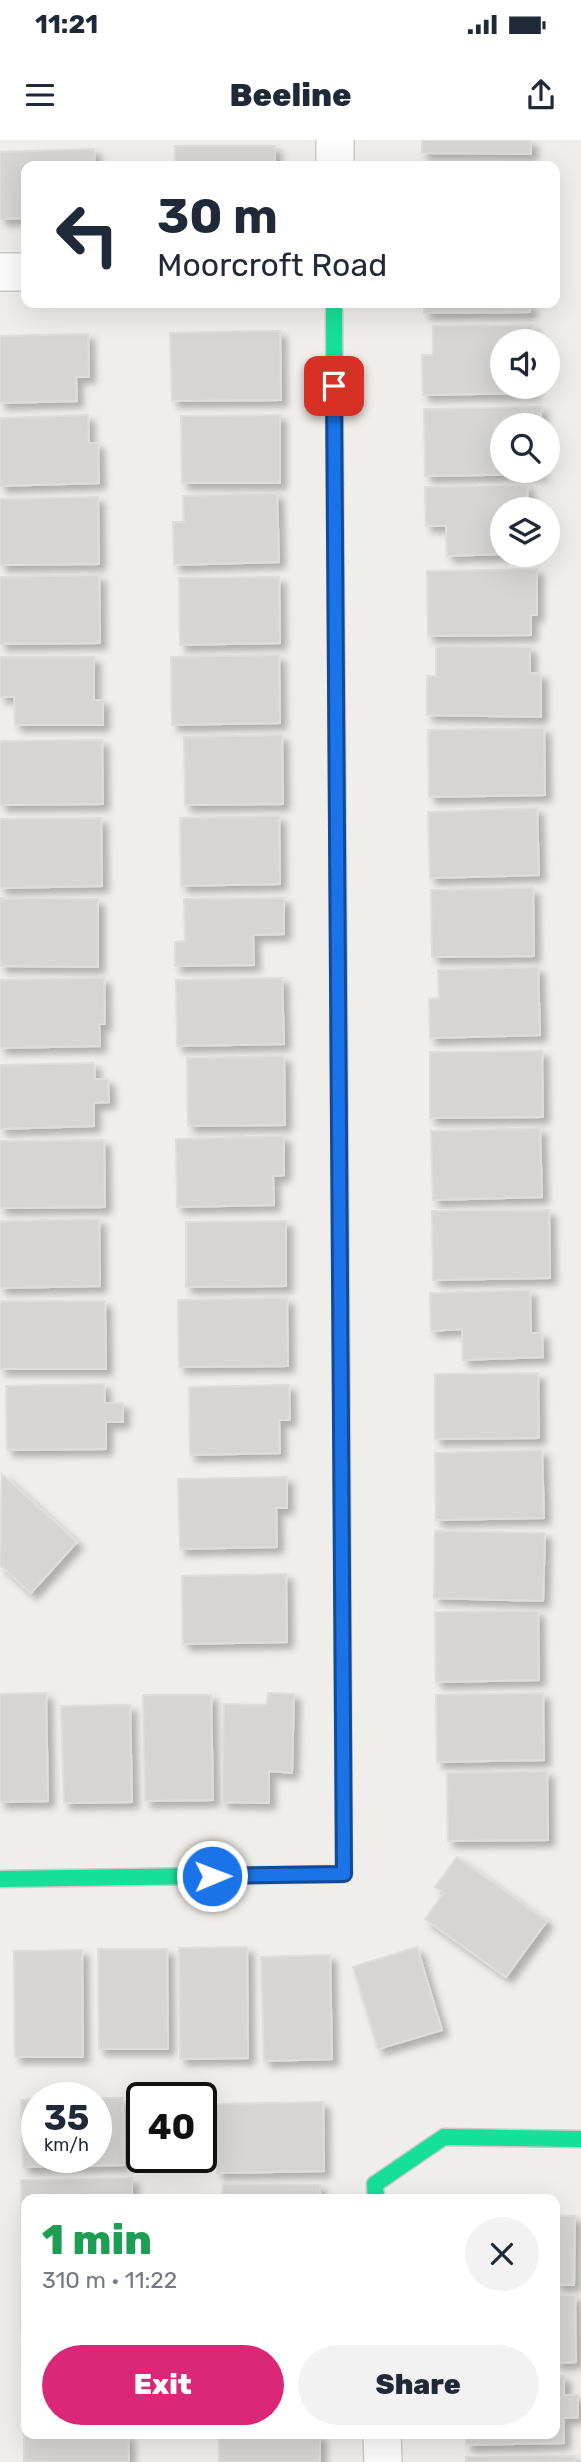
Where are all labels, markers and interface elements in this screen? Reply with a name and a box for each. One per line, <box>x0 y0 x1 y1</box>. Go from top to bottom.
text: 11:21 <box>35 9 98 40</box>
icon: menu <box>21 76 59 114</box>
text: Beeline <box>229 76 352 114</box>
icon: share <box>522 76 560 114</box>
text: 30 m <box>157 187 278 245</box>
icon: left <box>42 189 133 280</box>
text: Moorcroft Road <box>157 246 387 284</box>
map controls <box>490 329 560 567</box>
button: sound <box>490 329 560 399</box>
pin <box>304 356 364 416</box>
icon: arrive <box>315 367 353 405</box>
button: search <box>490 413 560 483</box>
button: layers <box>490 497 560 567</box>
position arrow <box>175 1839 249 1913</box>
speed limit sign: 40 <box>126 2082 217 2173</box>
text: 35 <box>44 2097 89 2139</box>
text: km/h <box>44 2134 89 2156</box>
text: 1 min <box>42 2215 152 2265</box>
button: close <box>465 2217 539 2291</box>
text: 310 m · 11:22 <box>42 2266 177 2294</box>
button: Exit <box>42 2345 284 2425</box>
button: Share <box>298 2345 539 2425</box>

